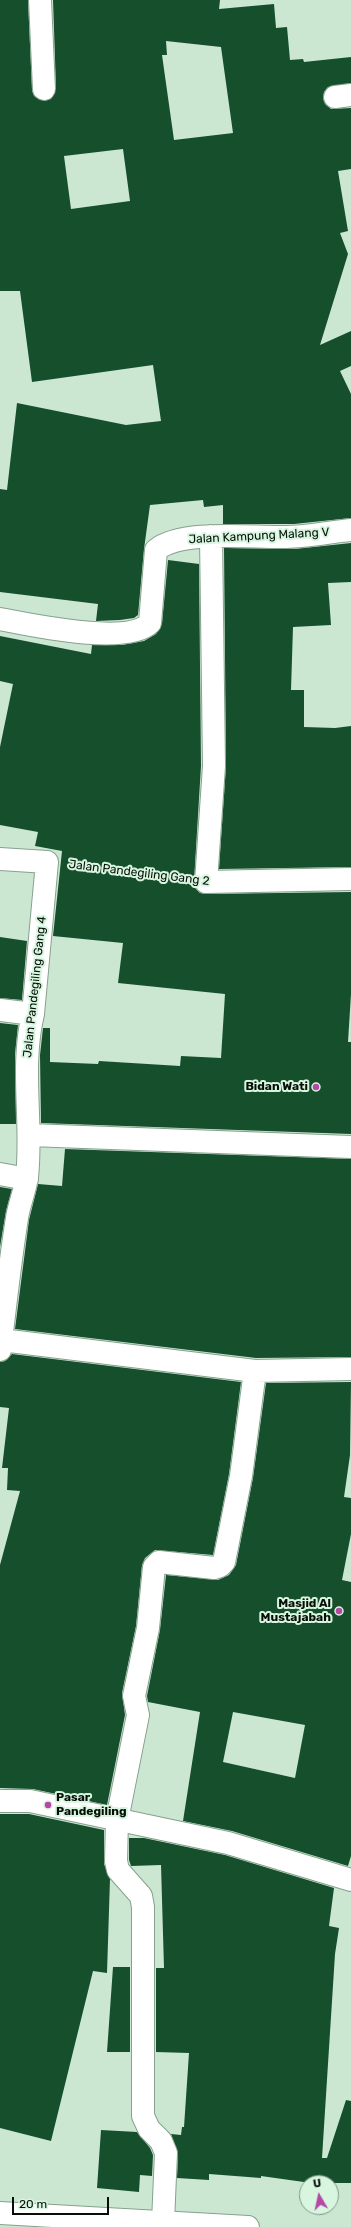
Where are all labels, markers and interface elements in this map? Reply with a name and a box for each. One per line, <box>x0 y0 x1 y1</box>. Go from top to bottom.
street label: Jalan Kampung Malang V <box>188 525 330 547</box>
street label: Jalan Pandegiling Gang 2 <box>68 857 210 889</box>
street label: Jalan Pandegiling Gang 4 <box>20 916 50 1058</box>
place label: Bidan Wati <box>245 1080 308 1094</box>
marker: Bidan Wati <box>311 1082 321 1092</box>
place label: Masjid Al Mustajabah <box>261 1597 331 1625</box>
marker: Masjid Al Mustajabah <box>334 1606 344 1616</box>
place label: Pasar Pandegiling <box>56 1791 127 1819</box>
marker: Pasar Pandegiling <box>43 1800 53 1810</box>
north arrow <box>299 2175 339 2215</box>
text: U <box>312 2177 322 2191</box>
scale bar <box>14 2189 111 2215</box>
text: 20 m <box>19 2197 47 2211</box>

